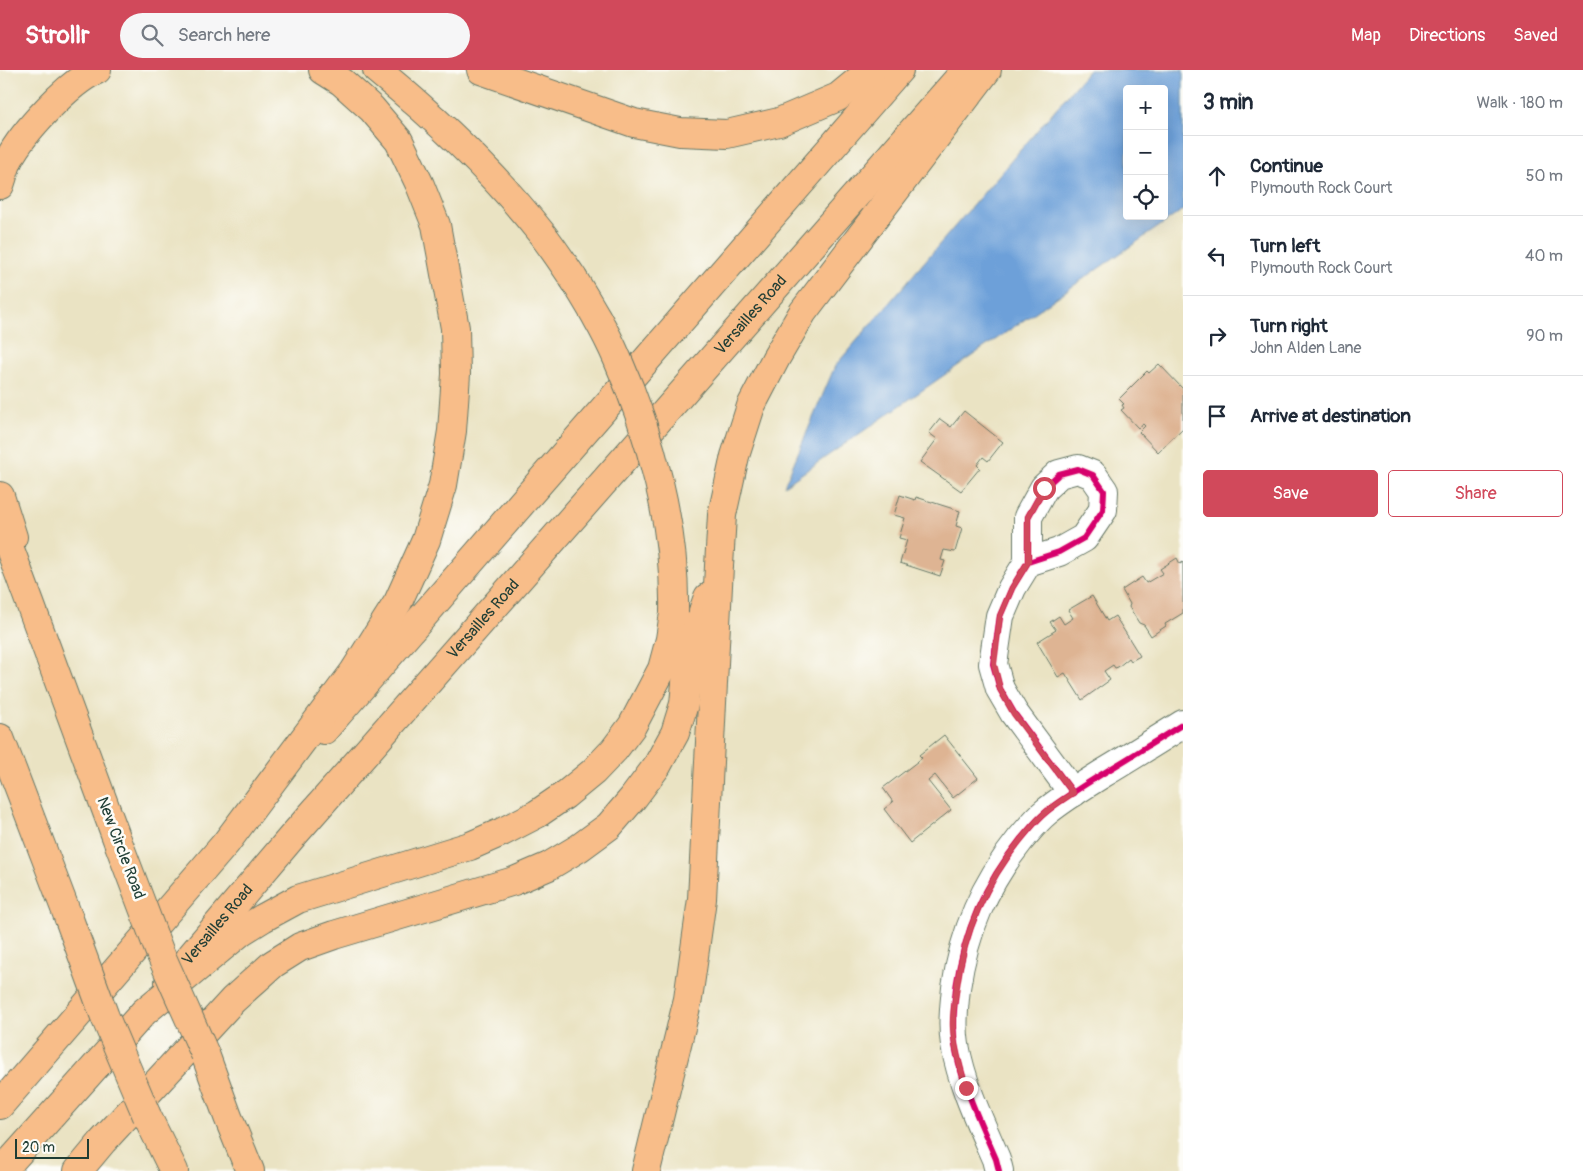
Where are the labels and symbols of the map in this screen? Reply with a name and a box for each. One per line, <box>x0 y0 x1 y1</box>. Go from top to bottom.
street label: Versailles Road <box>710 271 791 359</box>
route start <box>1033 477 1056 500</box>
street label: Versailles Road <box>443 575 524 663</box>
street label: New Circle Road <box>92 794 150 902</box>
street label: Versailles Road <box>178 880 257 969</box>
route end <box>955 1077 978 1100</box>
scale bar <box>15 1136 89 1159</box>

